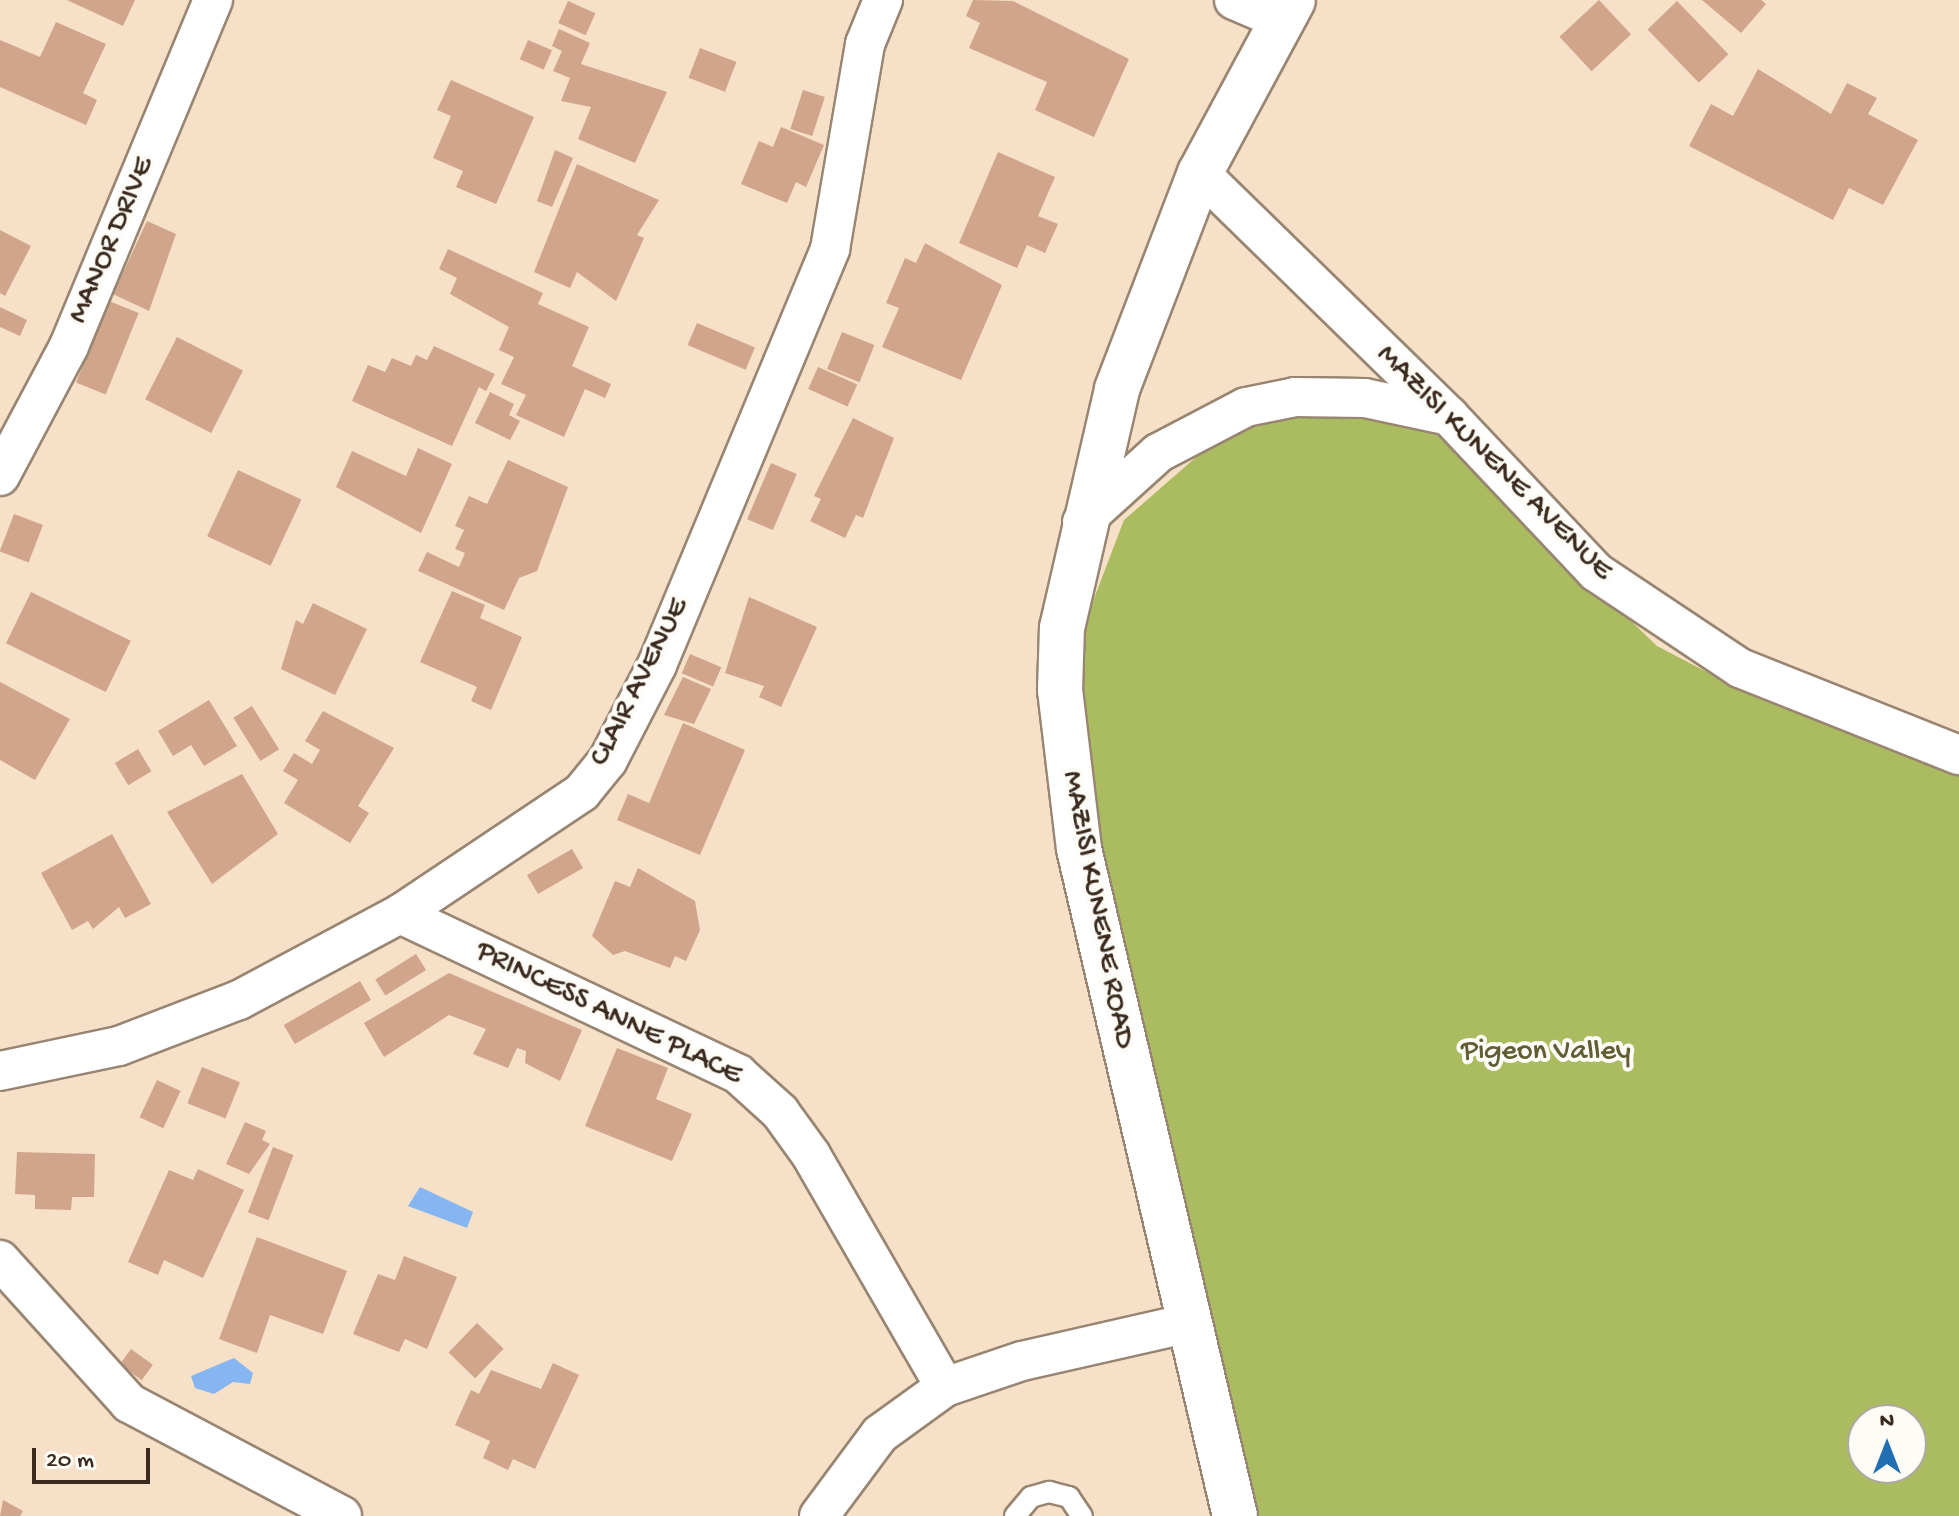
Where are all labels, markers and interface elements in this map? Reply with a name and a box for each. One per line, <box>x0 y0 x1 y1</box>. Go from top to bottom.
street label: MANOR DRIVE <box>62 153 164 329</box>
street label: MAZISI KUNENE AVENUE <box>1367 338 1619 590</box>
street label: CLAIR AVENUE <box>583 593 699 773</box>
street label: MAZISI KUNENE ROAD <box>1051 768 1141 1052</box>
street label: PRINCESS ANNE PLACE <box>469 935 747 1095</box>
park label: Pigeon Valley <box>1461 1035 1631 1071</box>
north arrow <box>1847 1404 1927 1484</box>
text: N <box>1880 1409 1894 1435</box>
scale bar <box>36 1432 154 1482</box>
text: 20 m <box>46 1447 94 1476</box>

